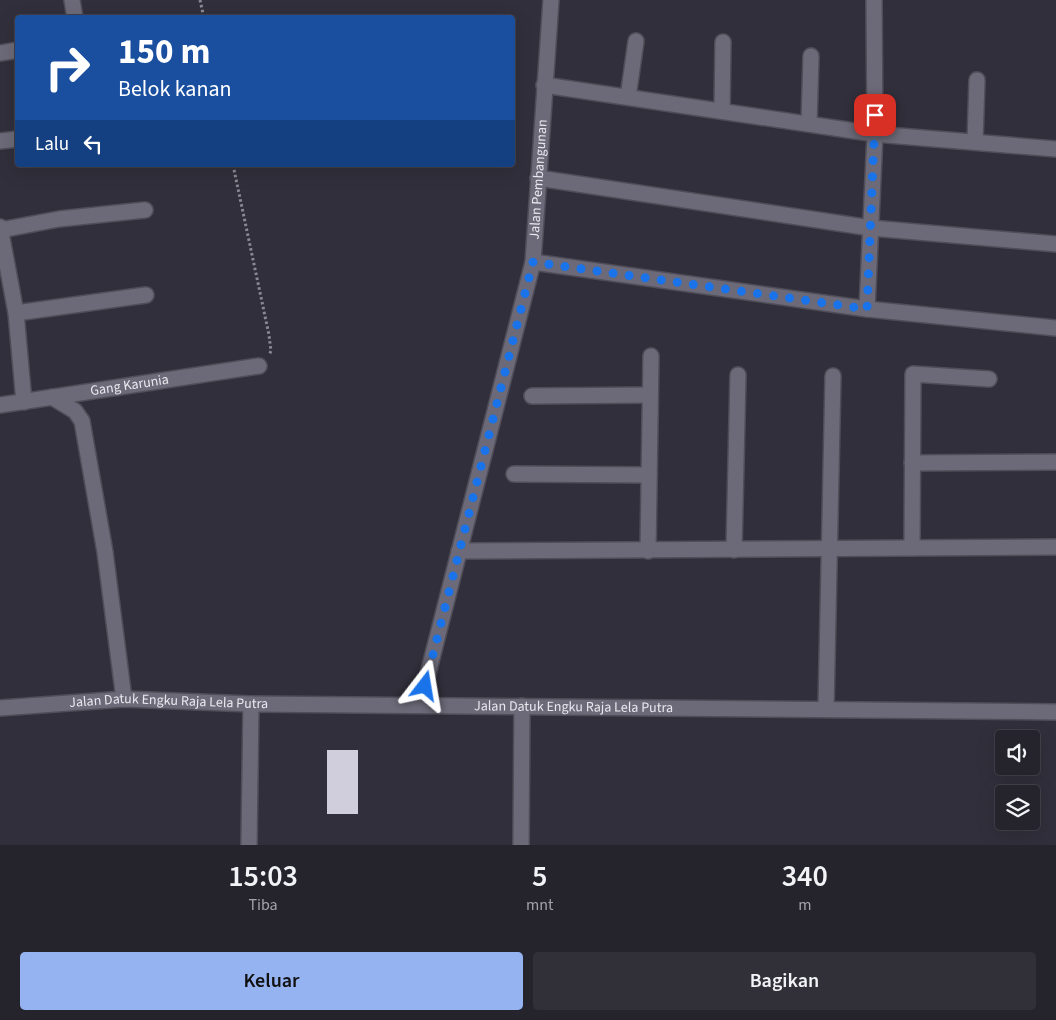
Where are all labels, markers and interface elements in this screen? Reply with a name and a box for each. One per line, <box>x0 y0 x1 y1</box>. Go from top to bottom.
text: 150 m <box>118 27 210 77</box>
icon: right <box>35 35 100 100</box>
text: Belok kanan <box>118 73 232 105</box>
pin <box>854 94 896 136</box>
icon: arrive <box>861 101 889 129</box>
street label: Jalan Pembangunan <box>525 119 553 240</box>
icon: left <box>79 130 107 158</box>
text: Lalu <box>35 131 69 158</box>
street label: Gang Karunia <box>89 370 170 401</box>
position arrow <box>398 659 450 711</box>
street label: Jalan Datuk Engku Raja Lela Putra <box>69 689 268 714</box>
street label: Jalan Datuk Engku Raja Lela Putra <box>474 696 673 718</box>
map controls <box>995 730 1040 830</box>
button: sound <box>995 730 1040 775</box>
button: layers <box>995 785 1040 830</box>
text: 15:03 <box>228 855 298 898</box>
text: 5 <box>532 855 548 898</box>
text: 340 <box>782 855 828 898</box>
text: Tiba <box>248 894 278 916</box>
text: mnt <box>526 894 554 916</box>
text: m <box>798 894 811 916</box>
button: Keluar <box>20 952 523 1010</box>
button: Bagikan <box>533 952 1036 1010</box>

